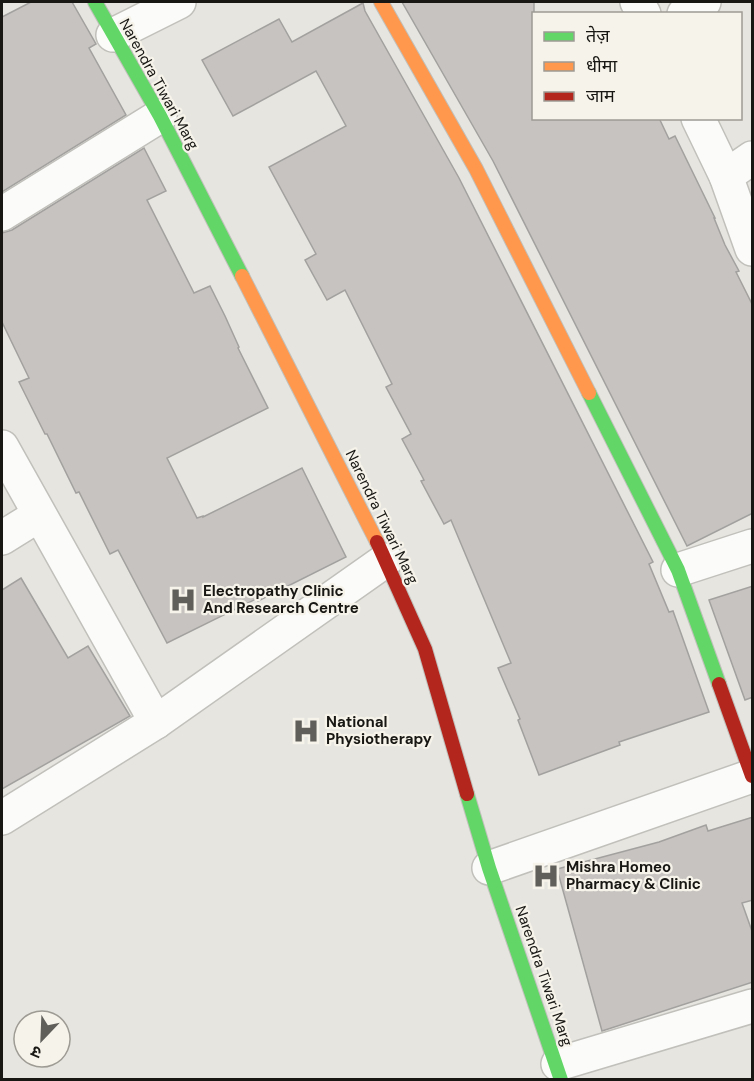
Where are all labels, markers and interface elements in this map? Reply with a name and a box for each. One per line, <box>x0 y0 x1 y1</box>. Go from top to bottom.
legend <box>532 12 742 120</box>
street label: Narendra Tiwari Marg <box>115 15 203 153</box>
text: तेज़ <box>586 24 610 48</box>
text: धीमा <box>586 54 617 78</box>
text: जाम <box>586 84 616 108</box>
street label: Narendra Tiwari Marg <box>341 447 423 587</box>
place label: Electropathy Clinic And Research Centre <box>203 581 359 618</box>
hospital icon: Electropathy Clinic And Research Centre <box>168 585 198 615</box>
place label: National Physiotherapy <box>326 712 432 749</box>
hospital icon: National Physiotherapy <box>291 716 321 746</box>
place label: Mishra Homeo Pharmacy & Clinic <box>566 857 701 894</box>
hospital icon: Mishra Homeo Pharmacy & Clinic <box>531 861 561 891</box>
street label: Narendra Tiwari Marg <box>511 903 577 1049</box>
north arrow <box>12 1009 72 1069</box>
text: उ <box>27 1041 45 1064</box>

